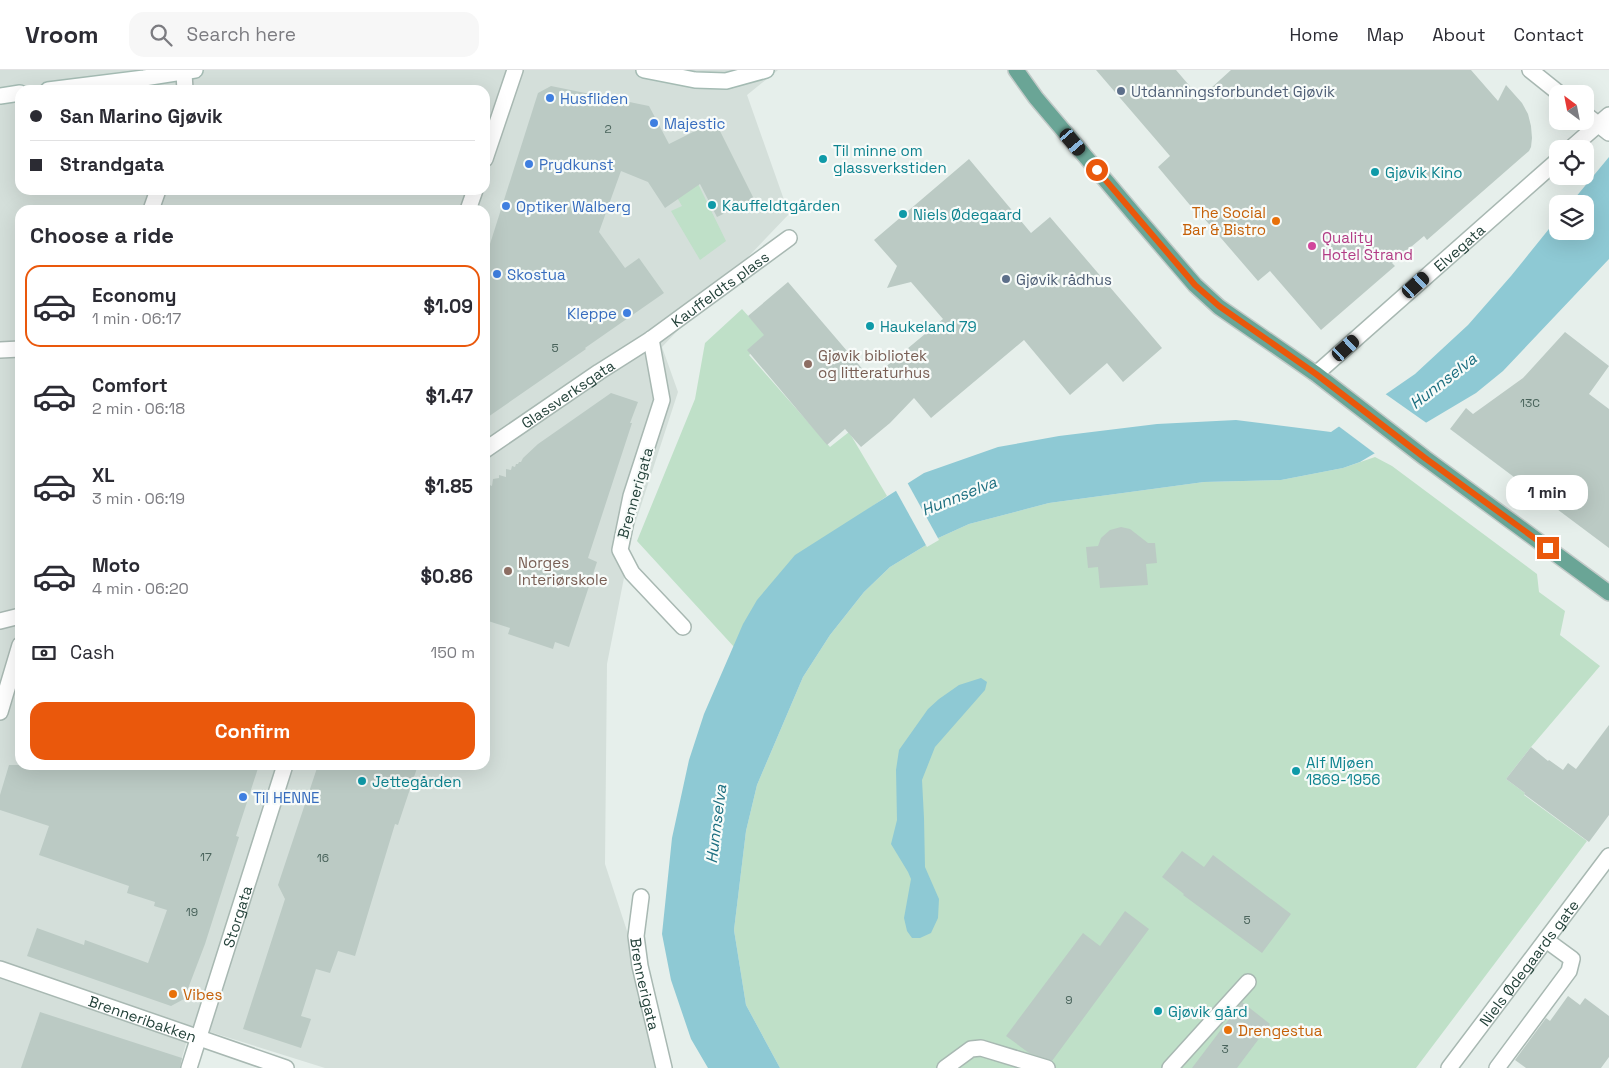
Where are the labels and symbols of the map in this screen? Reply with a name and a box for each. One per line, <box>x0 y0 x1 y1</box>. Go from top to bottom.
place label: Utdanningsforbundet Gjøvik <box>1131 82 1335 101</box>
marker: Utdanningsforbundet Gjøvik <box>1115 85 1127 97</box>
north arrow <box>1549 85 1594 130</box>
place label: Husfliden <box>560 89 628 108</box>
marker: Husfliden <box>544 92 556 104</box>
place label: Majestic <box>664 114 725 133</box>
marker: Majestic <box>648 117 660 129</box>
house number: 2 <box>604 121 612 137</box>
car <box>1057 126 1088 158</box>
place label: Til minne om glassverkstiden <box>833 141 947 177</box>
marker: Til minne om glassverkstiden <box>817 153 829 165</box>
place label: Prydkunst <box>539 155 614 174</box>
marker: Prydkunst <box>523 158 535 170</box>
route start <box>1086 159 1108 181</box>
place label: Gjøvik Kino <box>1385 163 1463 182</box>
marker: Gjøvik Kino <box>1369 166 1381 178</box>
place label: Kauffeldtgården <box>722 196 840 215</box>
place label: Optiker Walberg <box>516 197 631 216</box>
marker: Kauffeldtgården <box>706 199 718 211</box>
marker: Optiker Walberg <box>500 200 512 212</box>
place label: The Social Bar & Bistro <box>1182 203 1266 239</box>
place label: Niels Ødegaard <box>913 205 1021 224</box>
marker: Niels Ødegaard <box>897 208 909 220</box>
marker: The Social Bar & Bistro <box>1270 215 1282 227</box>
street label: Elvegata <box>1430 220 1489 275</box>
place label: Quality Hotel Strand <box>1322 228 1413 264</box>
marker: Quality Hotel Strand <box>1306 240 1318 252</box>
street label: Kauffeldts plass <box>667 246 773 331</box>
place label: Skostua <box>507 265 566 284</box>
marker: Skostua <box>491 268 503 280</box>
car <box>1399 269 1432 301</box>
place label: Gjøvik rådhus <box>1016 270 1112 289</box>
marker: Gjøvik rådhus <box>1000 273 1012 285</box>
place label: Kleppe <box>567 304 617 323</box>
marker: Kleppe <box>621 307 633 319</box>
place label: Haukeland 79 <box>880 317 977 336</box>
marker: Haukeland 79 <box>864 320 876 332</box>
car <box>1329 332 1362 364</box>
house number: 5 <box>551 340 559 356</box>
place label: Gjøvik bibliotek og litteraturhus <box>818 346 930 382</box>
water label: Hunnselva <box>1405 348 1481 414</box>
street label: Glassverksgata <box>517 355 618 432</box>
marker: Gjøvik bibliotek og litteraturhus <box>802 358 814 370</box>
house number: 13C <box>1520 395 1540 411</box>
street label: Brennerigata <box>613 445 657 541</box>
water label: Hunnselva <box>918 471 1000 521</box>
callout: 1 min <box>1507 476 1589 510</box>
route end <box>1537 537 1559 559</box>
place label: Norges Interiørskole <box>518 553 608 589</box>
marker: Norges Interiørskole <box>502 565 514 577</box>
place label: Alf Mjøen 1869-1956 <box>1306 753 1380 789</box>
marker: Alf Mjøen 1869-1956 <box>1290 765 1302 777</box>
place label: Jettegården <box>372 772 461 791</box>
marker: Jettegården <box>356 775 368 787</box>
water label: Hunnselva <box>701 783 731 865</box>
place label: Til HENNE <box>253 788 320 807</box>
marker: Til HENNE <box>237 791 249 803</box>
house number: 17 <box>200 849 212 865</box>
house number: 16 <box>317 850 329 866</box>
street label: Storgata <box>218 883 256 950</box>
street label: Niels Ødegaards gate <box>1475 895 1582 1030</box>
house number: 19 <box>186 904 198 920</box>
house number: 5 <box>1243 912 1251 928</box>
street label: Brennerigata <box>627 936 664 1032</box>
place label: Vibes <box>183 985 223 1004</box>
marker: Vibes <box>167 988 179 1000</box>
street label: Brenneribakken <box>86 991 199 1046</box>
house number: 9 <box>1065 992 1073 1008</box>
place label: Gjøvik gård <box>1168 1002 1248 1021</box>
marker: Gjøvik gård <box>1152 1005 1164 1017</box>
place label: Drengestua <box>1238 1021 1323 1040</box>
marker: Drengestua <box>1222 1024 1234 1036</box>
house number: 3 <box>1221 1041 1229 1057</box>

